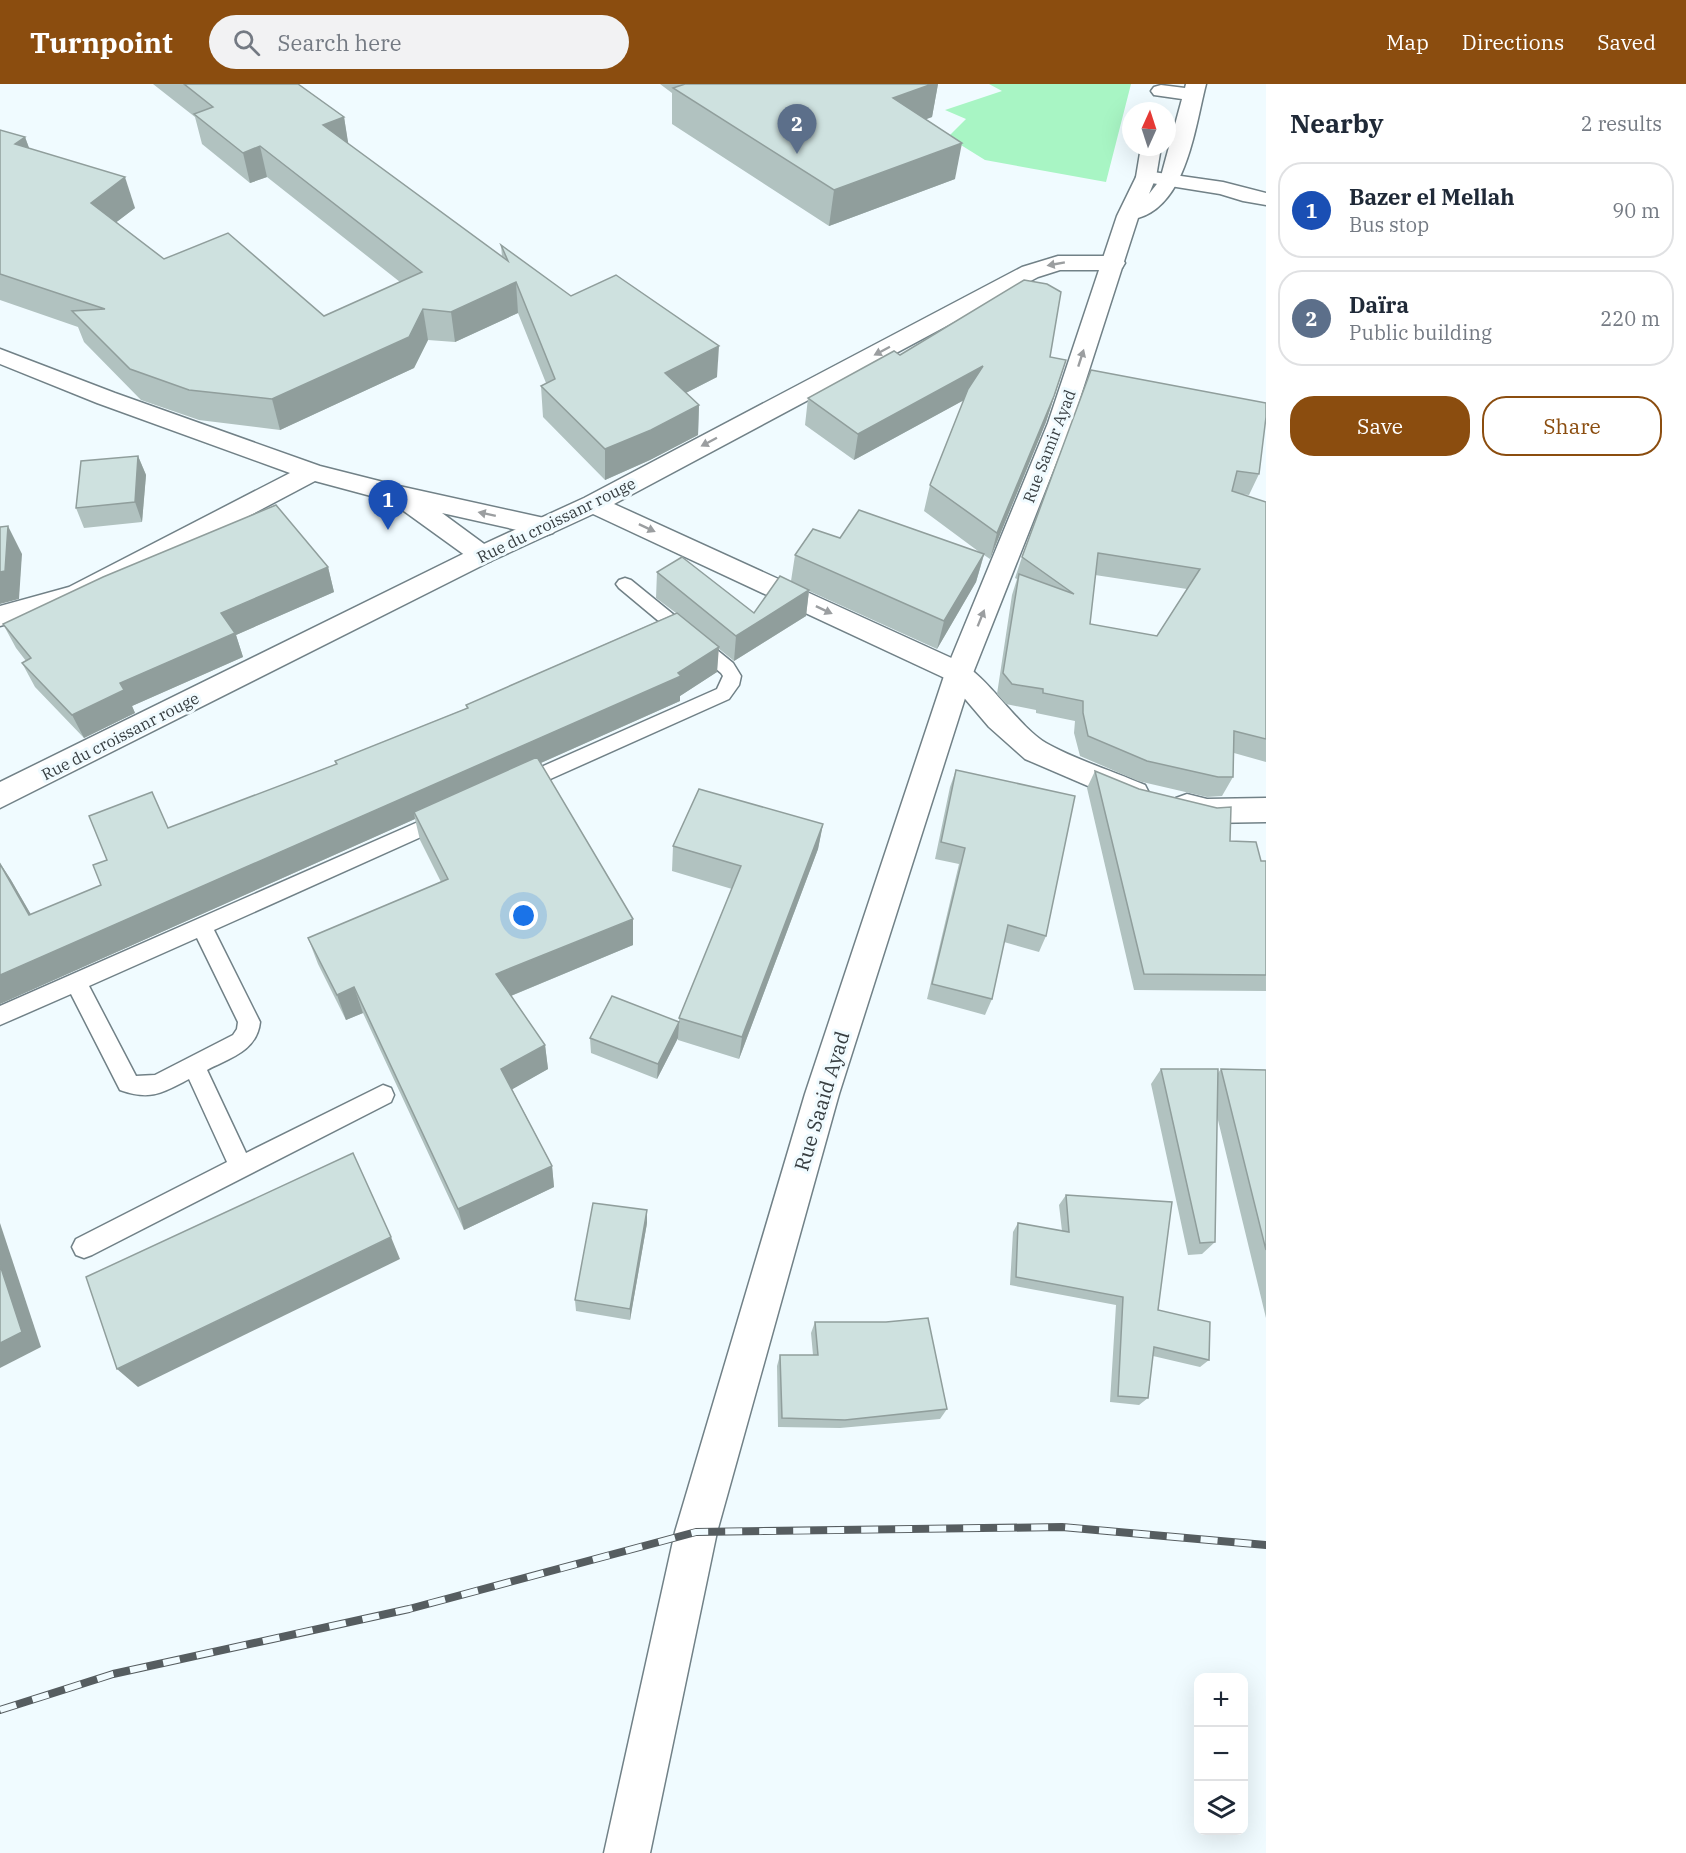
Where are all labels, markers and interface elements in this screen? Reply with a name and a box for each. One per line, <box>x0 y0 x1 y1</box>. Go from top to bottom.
search box <box>209 15 629 69</box>
text: Turnpoint <box>30 24 173 61</box>
icon: search <box>230 26 263 59</box>
text: Search here <box>278 28 402 57</box>
text: Map <box>1386 28 1429 56</box>
text: Directions <box>1462 28 1564 56</box>
text: Saved <box>1597 28 1656 56</box>
north arrow <box>1122 102 1176 156</box>
pin: 2 <box>778 104 816 154</box>
text: Nearby <box>1290 106 1384 140</box>
text: 2 results <box>1581 110 1662 137</box>
text: Bazer el Mellah <box>1349 182 1515 211</box>
text: 1 <box>1306 197 1318 224</box>
text: 90 m <box>1612 197 1660 224</box>
text: Bus stop <box>1349 211 1429 238</box>
one-way arrow <box>1046 260 1065 269</box>
text: Daïra <box>1349 290 1409 319</box>
text: 2 <box>1306 305 1318 332</box>
text: 220 m <box>1600 305 1660 332</box>
text: Public building <box>1349 319 1492 346</box>
one-way arrow <box>873 346 890 356</box>
one-way arrow <box>1077 349 1086 367</box>
street label: Rue Samir Ayad <box>1018 386 1080 505</box>
button: Save <box>1290 396 1470 456</box>
button: Share <box>1482 396 1662 456</box>
one-way arrow <box>701 438 718 447</box>
street label: Rue du croissanr rouge <box>473 473 639 567</box>
pin: 1 <box>368 480 408 530</box>
one-way arrow <box>477 509 496 518</box>
one-way arrow <box>638 524 655 533</box>
one-way arrow <box>815 605 833 615</box>
one-way arrow <box>976 609 986 627</box>
street label: Rue du croissanr rouge <box>38 688 202 784</box>
your location <box>509 901 538 930</box>
street label: Rue Saaid Ayad <box>787 1028 856 1174</box>
map controls <box>1194 1673 1248 1835</box>
button: + <box>1194 1673 1248 1727</box>
button: − <box>1194 1727 1248 1781</box>
button: layers <box>1194 1781 1248 1835</box>

